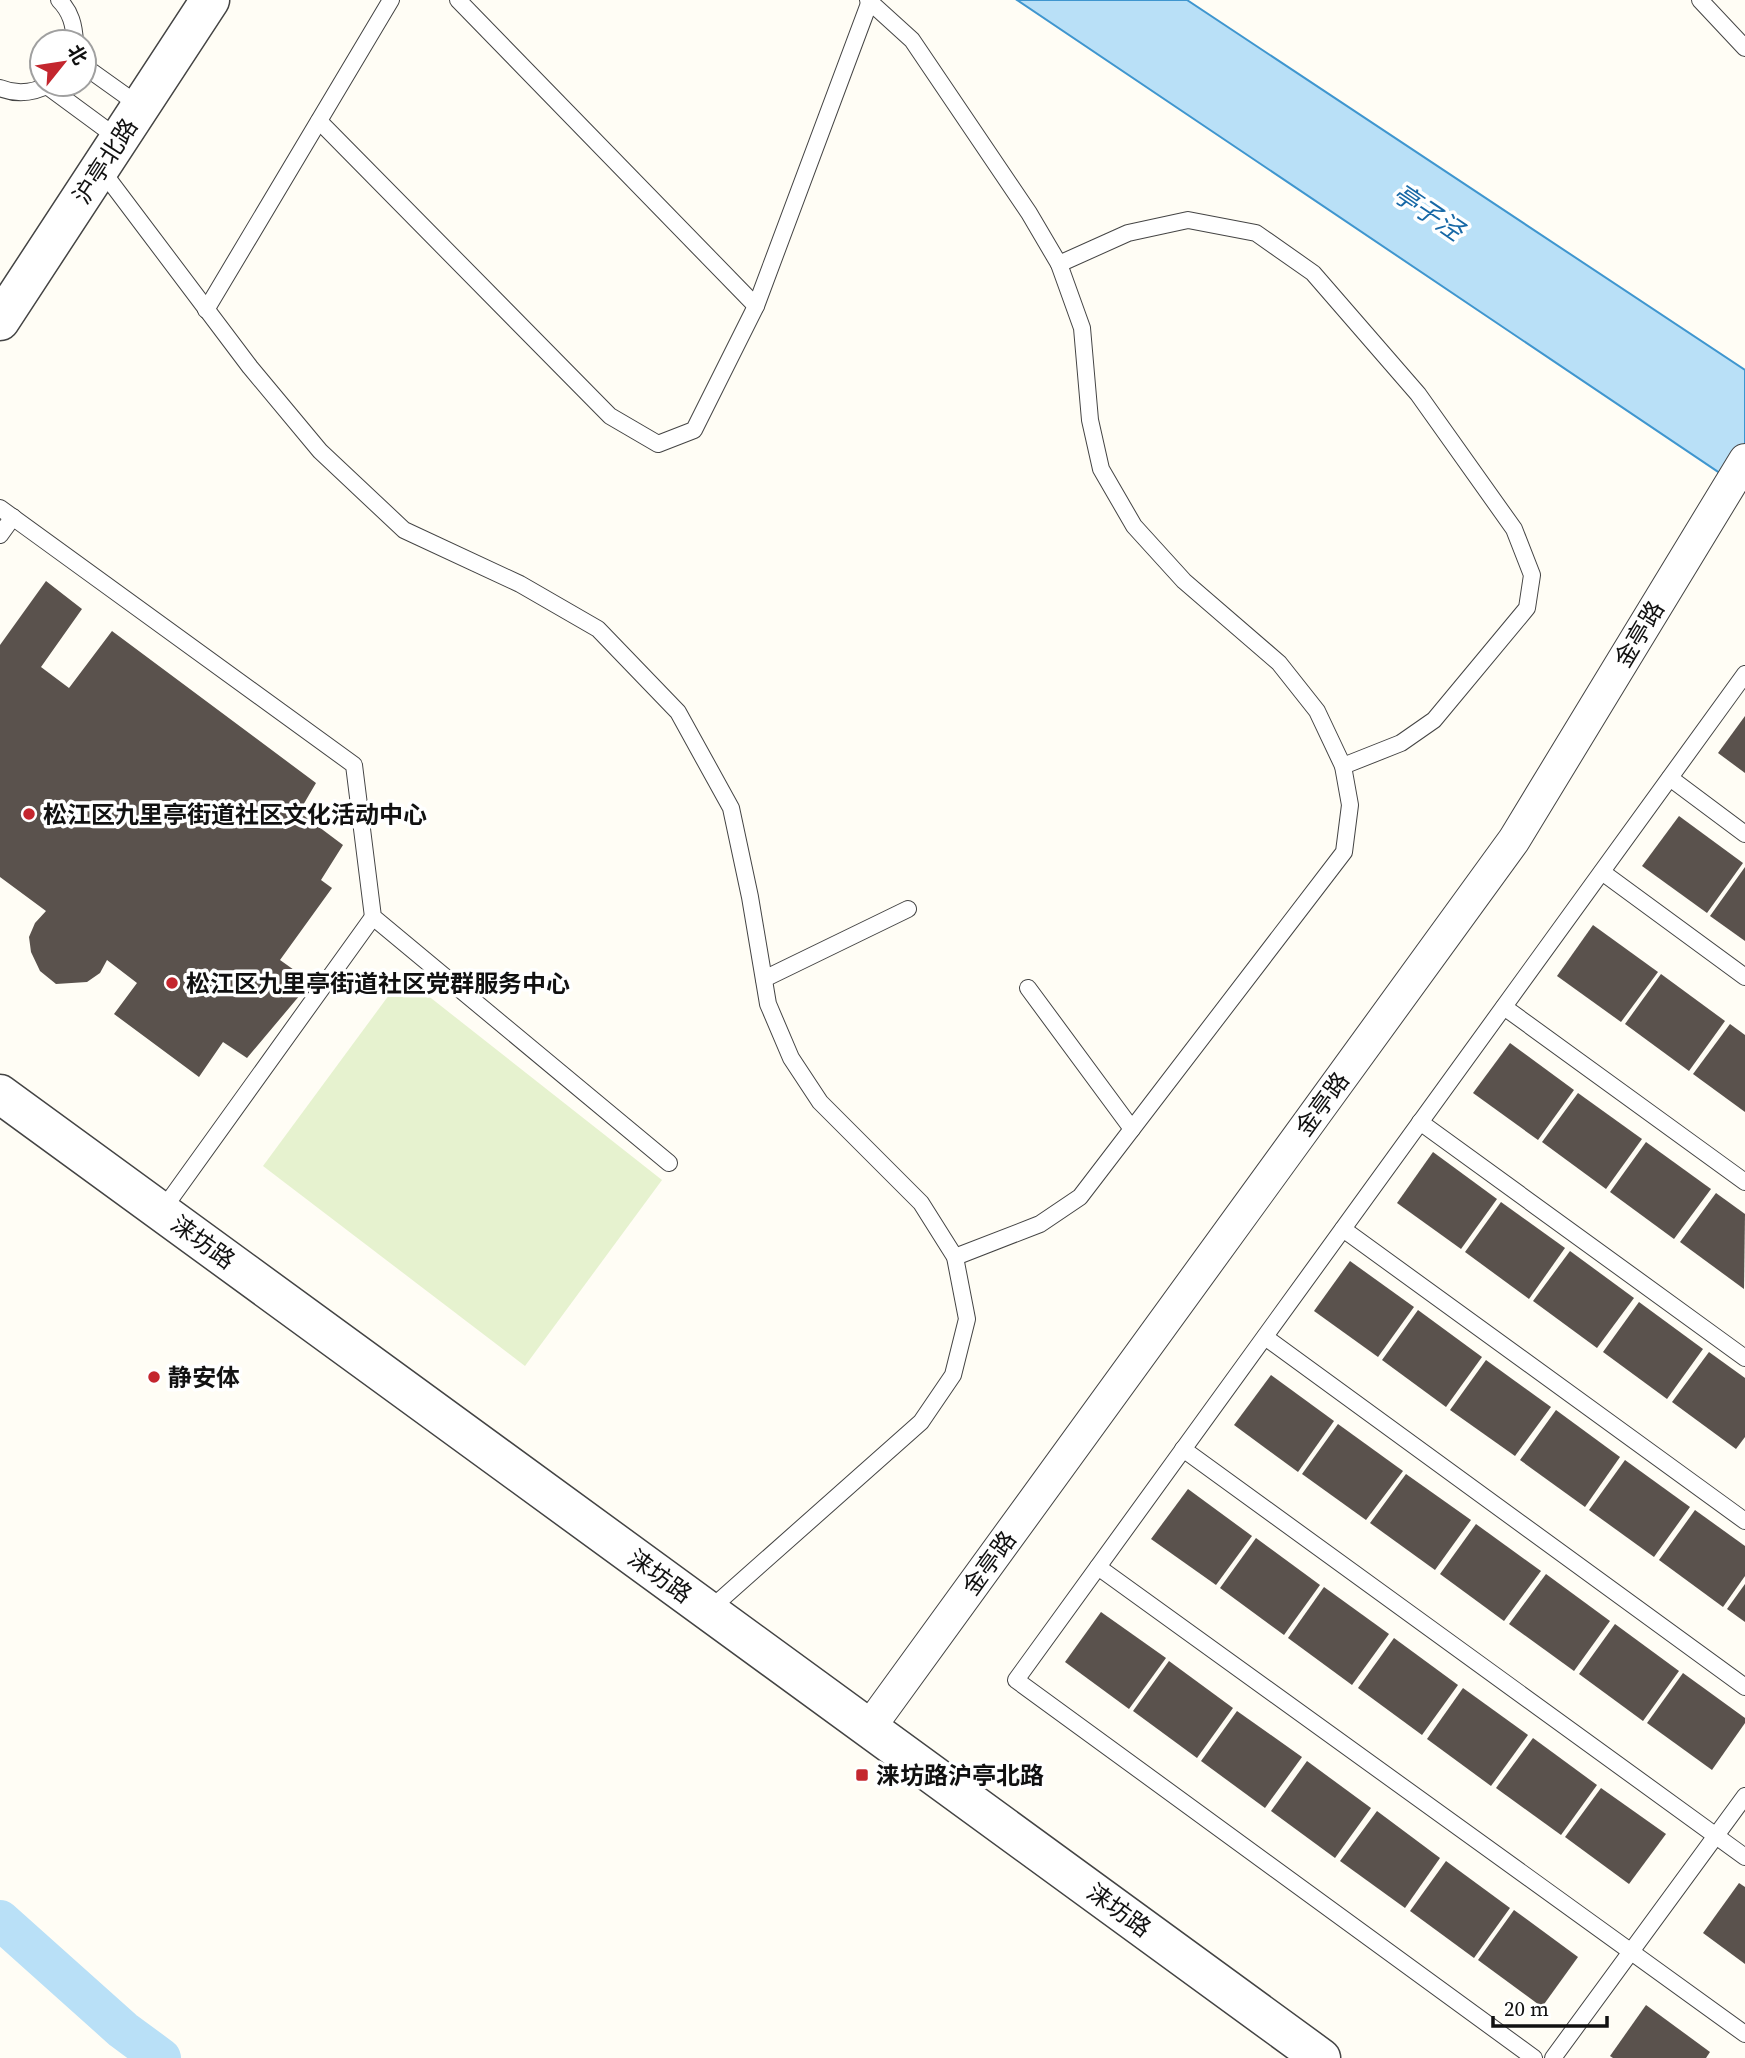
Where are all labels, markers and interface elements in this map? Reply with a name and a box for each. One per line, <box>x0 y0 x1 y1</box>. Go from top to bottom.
north arrow <box>28 28 98 98</box>
text: 北 <box>62 40 94 69</box>
street label: 沪亭北路 <box>65 112 145 210</box>
water label: 亭子泾 <box>1386 175 1473 250</box>
street label: 金亭路 <box>1606 595 1672 673</box>
place label: 松江区九里亭街道社区文化活动中心 <box>43 798 427 831</box>
marker: 松江区九里亭街道社区文化活动中心 <box>21 806 37 822</box>
place label: 松江区九里亭街道社区党群服务中心 <box>186 967 570 1000</box>
marker: 松江区九里亭街道社区党群服务中心 <box>164 975 180 991</box>
street label: 金亭路 <box>1287 1065 1357 1143</box>
street label: 涞坊路 <box>164 1207 242 1277</box>
place label: 静安体 <box>168 1361 240 1394</box>
marker: 静安体 <box>146 1369 162 1385</box>
street label: 金亭路 <box>954 1524 1024 1602</box>
street label: 涞坊路 <box>621 1541 699 1611</box>
place label: 涞坊路沪亭北路 <box>876 1759 1044 1792</box>
marker: 涞坊路沪亭北路 <box>854 1767 870 1783</box>
street label: 涞坊路 <box>1080 1875 1158 1945</box>
scale bar <box>1493 1984 1607 2028</box>
text: 20 m <box>1504 1994 1549 2023</box>

